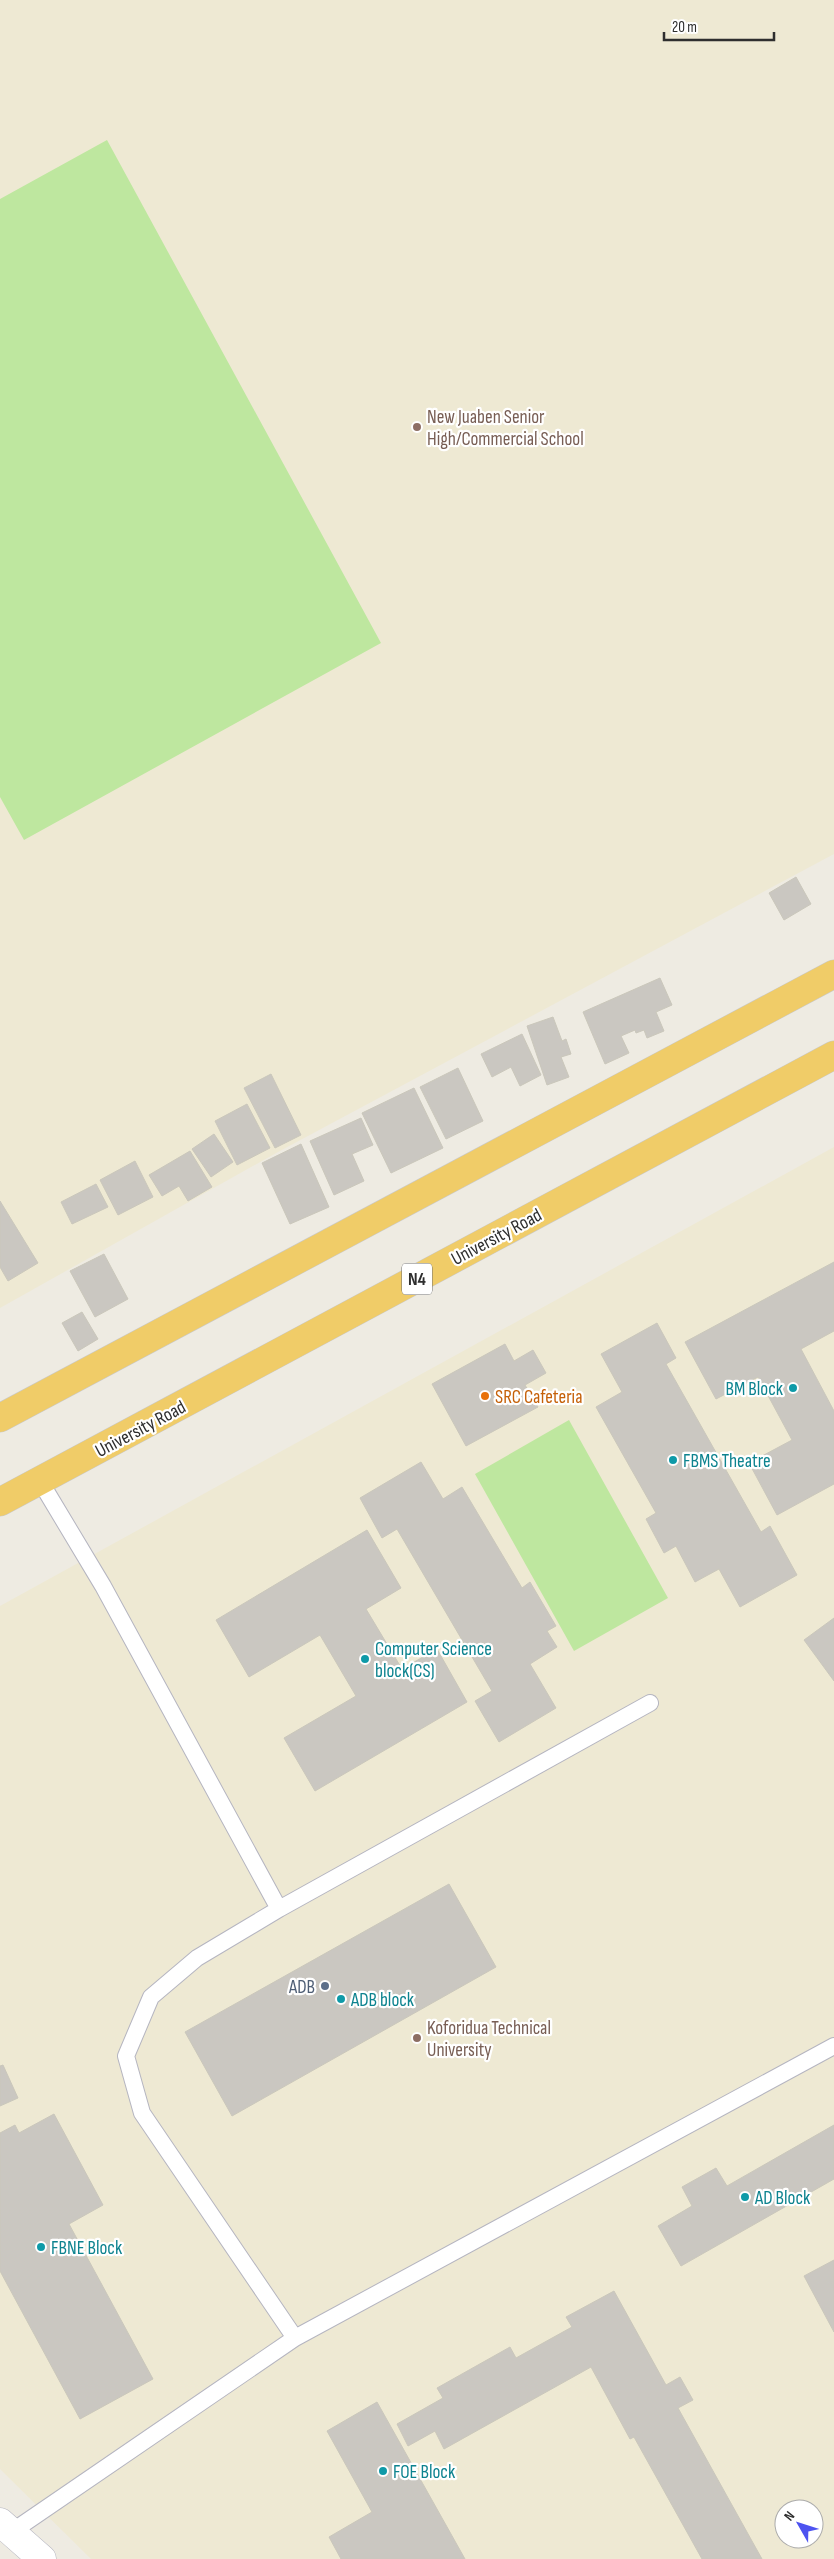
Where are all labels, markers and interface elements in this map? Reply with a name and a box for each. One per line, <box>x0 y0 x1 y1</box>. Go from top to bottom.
scale bar <box>664 10 774 42</box>
text: 20 m <box>672 18 697 37</box>
place label: New Juaben Senior High/Commercial School <box>427 406 584 451</box>
marker: New Juaben Senior High/Commercial School <box>411 421 423 433</box>
street label: University Road <box>447 1204 546 1271</box>
road number: N4 <box>402 1264 432 1295</box>
place label: BM Block <box>726 1378 784 1401</box>
marker: BM Block <box>787 1382 799 1394</box>
place label: SRC Cafeteria <box>495 1386 582 1409</box>
marker: SRC Cafeteria <box>479 1390 491 1402</box>
street label: University Road <box>91 1396 190 1463</box>
place label: FBMS Theatre <box>683 1450 771 1473</box>
marker: FBMS Theatre <box>667 1454 679 1466</box>
place label: Computer Science block(CS) <box>375 1638 492 1683</box>
marker: Computer Science block(CS) <box>359 1653 371 1665</box>
place label: ADB <box>288 1976 315 1999</box>
marker: ADB <box>319 1980 331 1992</box>
place label: ADB block <box>350 1989 415 2012</box>
marker: ADB block <box>335 1993 347 2005</box>
place label: Koforidua Technical University <box>427 2017 551 2062</box>
marker: Koforidua Technical University <box>411 2032 423 2044</box>
place label: AD Block <box>754 2187 811 2210</box>
marker: AD Block <box>739 2191 751 2203</box>
place label: FBNE Block <box>51 2237 123 2260</box>
marker: FBNE Block <box>35 2241 47 2253</box>
place label: FOE Block <box>393 2461 456 2484</box>
marker: FOE Block <box>377 2465 389 2477</box>
north arrow <box>774 2499 824 2549</box>
text: N <box>780 2508 798 2524</box>

